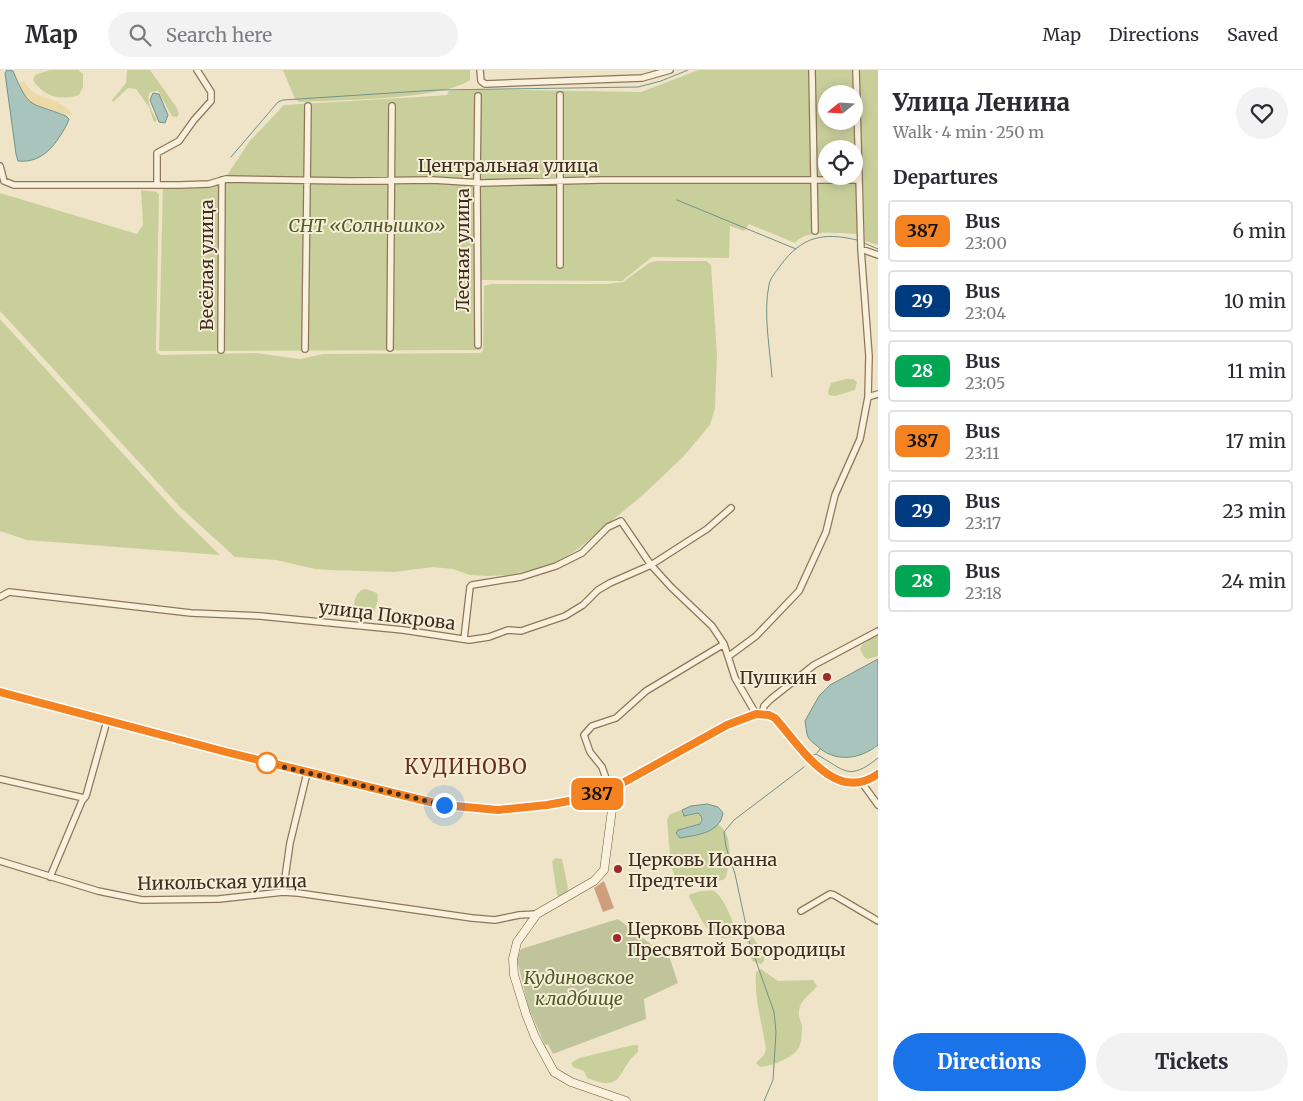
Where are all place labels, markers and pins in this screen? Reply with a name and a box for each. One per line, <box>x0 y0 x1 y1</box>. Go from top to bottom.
place label: Пушкин <box>739 666 817 689</box>
marker: Пушкин <box>821 671 833 683</box>
unlabelled marker <box>256 752 278 774</box>
place label: Церковь Иоанна Предтечи <box>628 848 778 892</box>
marker: Церковь Иоанна Предтечи <box>612 863 624 875</box>
place label: Церковь Покрова Пресвятой Богородицы <box>627 917 846 961</box>
marker: Церковь Покрова Пресвятой Богородицы <box>611 932 623 944</box>

